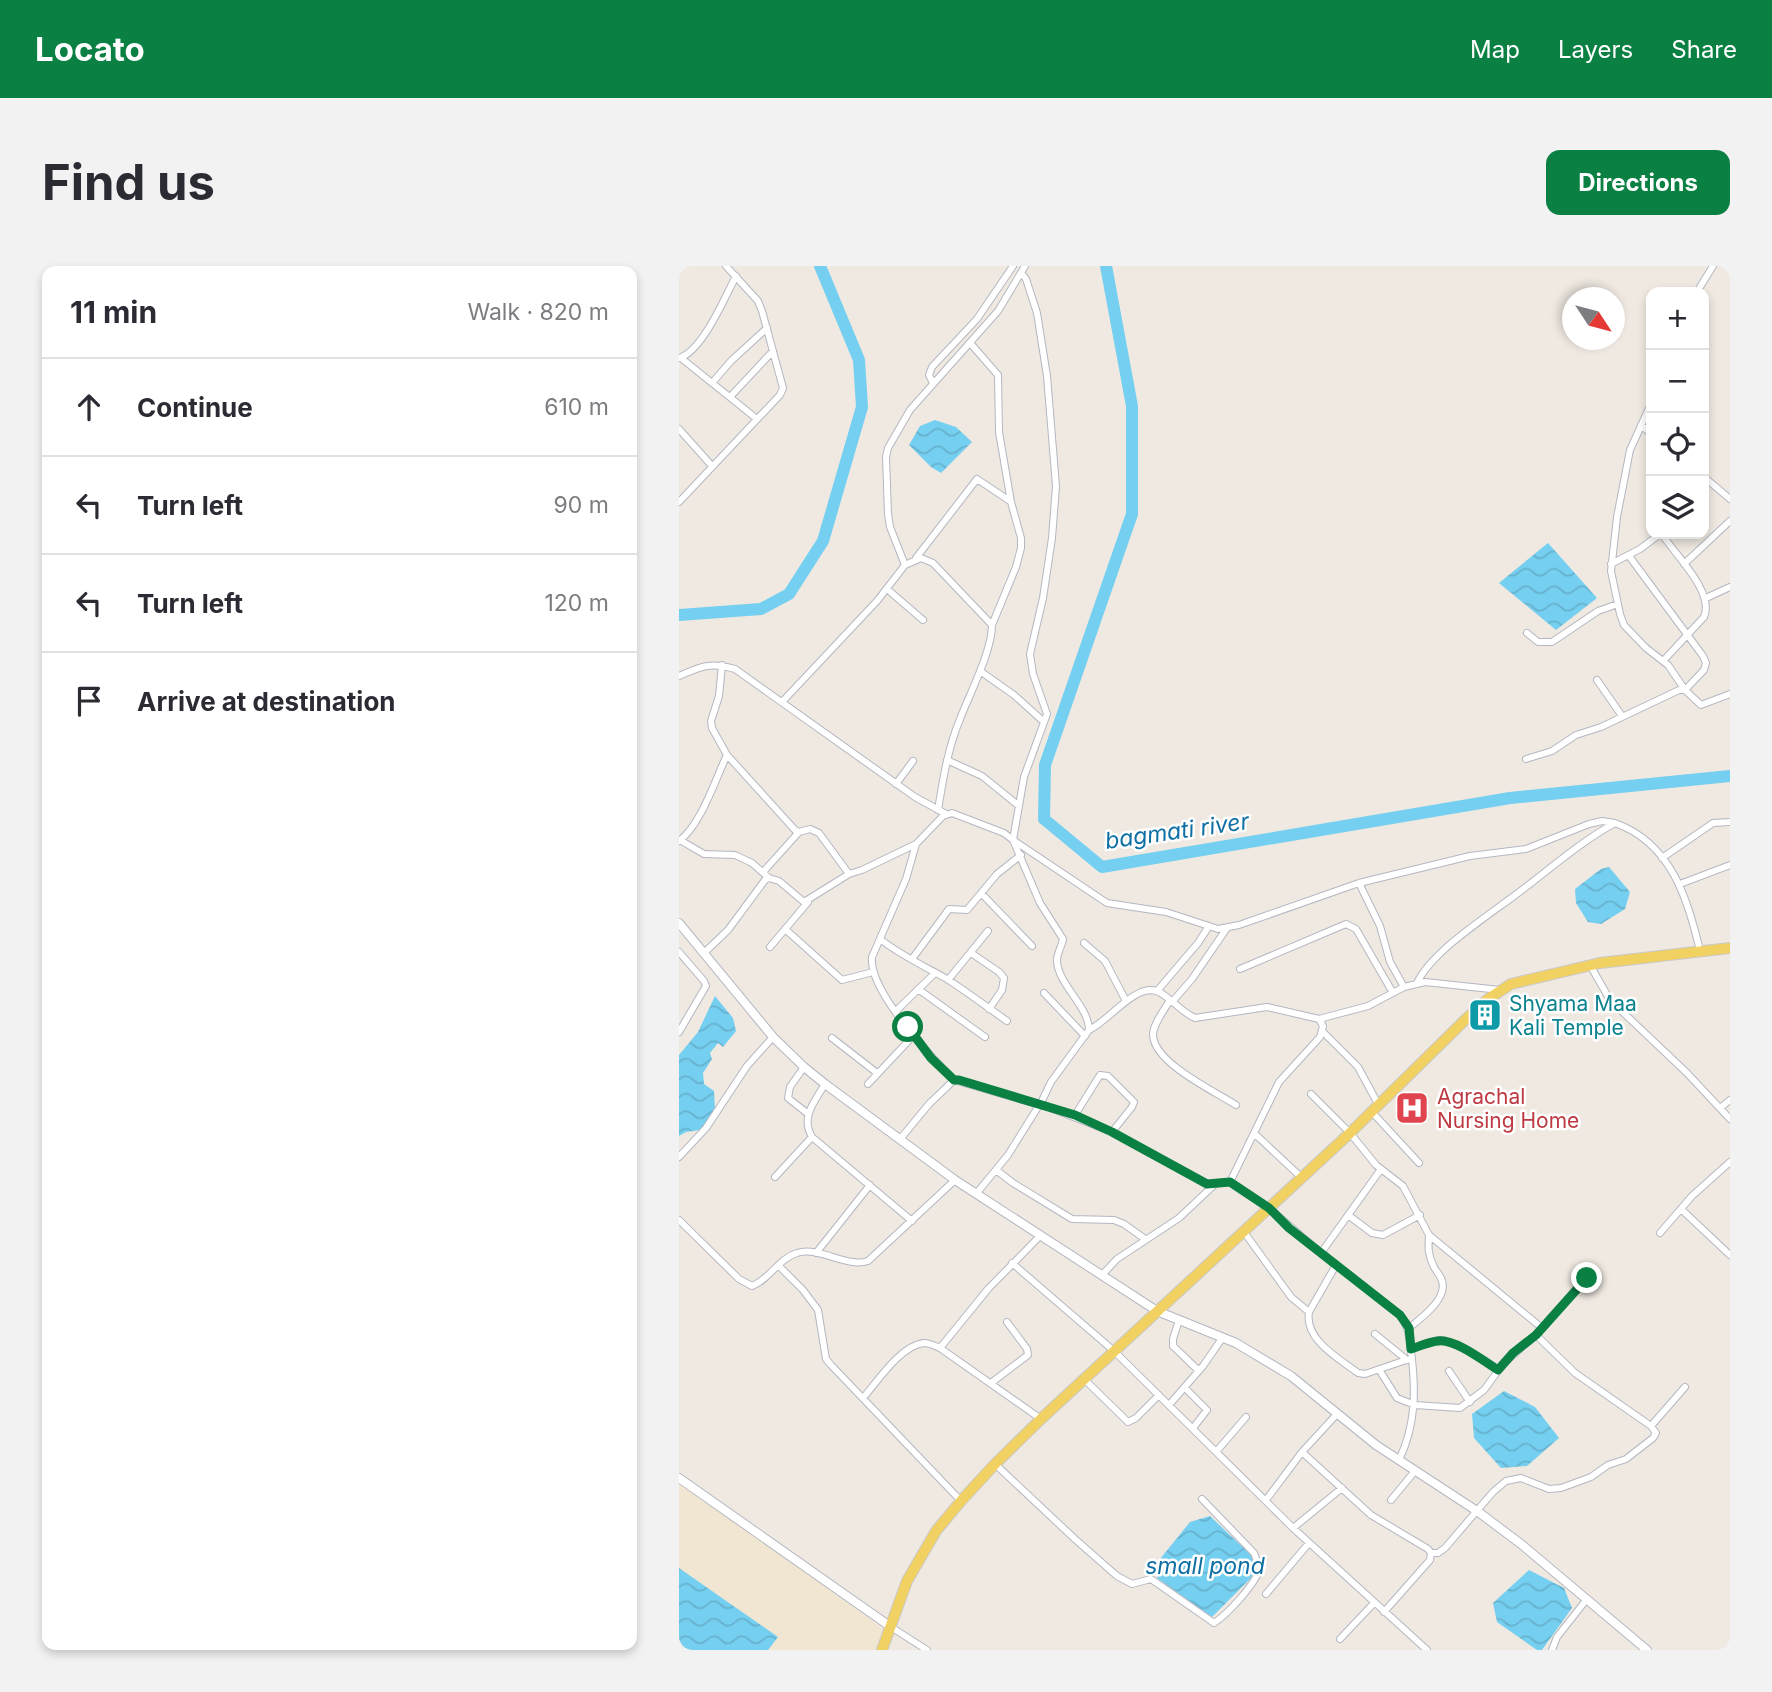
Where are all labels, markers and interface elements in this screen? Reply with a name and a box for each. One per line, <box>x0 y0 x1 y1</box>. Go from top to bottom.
text: Locato <box>35 29 145 69</box>
text: Map <box>1470 35 1520 64</box>
text: Layers <box>1558 35 1633 64</box>
text: Share <box>1671 35 1737 64</box>
button: Directions <box>1546 150 1730 215</box>
text: Find us <box>42 153 215 212</box>
north arrow <box>1562 287 1625 350</box>
map controls <box>1646 287 1709 539</box>
button: + <box>1646 287 1709 350</box>
text: 11 min <box>70 294 157 330</box>
text: Walk · 820 m <box>467 298 609 326</box>
button: − <box>1646 350 1709 413</box>
icon: ahead <box>70 388 108 426</box>
text: Continue <box>137 392 253 423</box>
text: 610 m <box>544 393 609 421</box>
button: locate <box>1646 413 1709 476</box>
button: layers <box>1646 476 1709 539</box>
icon: left <box>70 486 108 524</box>
text: Turn left <box>137 490 243 521</box>
text: 90 m <box>554 491 609 519</box>
icon: left <box>70 584 108 622</box>
text: Turn left <box>137 588 243 619</box>
text: 120 m <box>544 589 609 617</box>
icon: arrive <box>70 682 108 720</box>
text: Arrive at destination <box>137 686 396 717</box>
water label: bagmati river <box>1103 807 1252 855</box>
place label: Shyama Maa Kali Temple <box>1509 991 1637 1040</box>
building icon: Shyama Maa Kali Temple <box>1466 996 1504 1034</box>
route start <box>892 1011 923 1042</box>
place label: Agrachal Nursing Home <box>1437 1084 1579 1133</box>
hospital icon: Agrachal Nursing Home <box>1393 1089 1431 1127</box>
route end <box>1571 1262 1602 1293</box>
water label: small pond <box>1145 1552 1266 1580</box>

